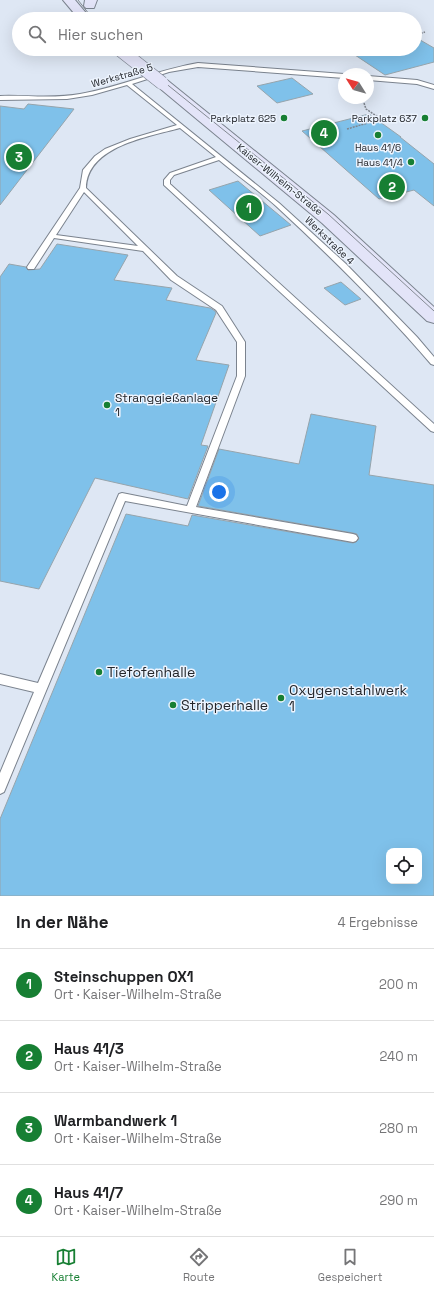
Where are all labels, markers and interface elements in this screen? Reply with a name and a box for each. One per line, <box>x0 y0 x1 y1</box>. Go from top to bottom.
search box <box>12 12 422 56</box>
icon: search <box>26 23 48 45</box>
text: Hier suchen <box>58 25 143 44</box>
street label: Werkstraße 5 <box>90 60 154 90</box>
north arrow <box>338 68 374 104</box>
place label: Parkplatz 625 <box>210 112 276 125</box>
place label: Parkplatz 637 <box>352 112 417 125</box>
marker: Parkplatz 625 <box>279 113 289 123</box>
marker: Parkplatz 637 <box>420 113 430 123</box>
pin: 4 <box>311 118 337 148</box>
marker: Haus 41/6 <box>373 130 383 140</box>
street label: Kaiser-Wilhelm-Straße <box>234 141 325 218</box>
place label: Haus 41/6 <box>355 141 401 154</box>
pin: 3 <box>6 142 32 172</box>
place label: Haus 41/4 <box>357 156 403 169</box>
marker: Haus 41/4 <box>406 157 416 167</box>
pin: 2 <box>379 172 405 202</box>
pin: 1 <box>236 193 262 223</box>
street label: Werkstraße 4 <box>302 214 357 267</box>
place label: Stranggießanlage 1 <box>115 390 218 420</box>
marker: Stranggießanlage 1 <box>102 400 112 410</box>
your location <box>209 482 229 502</box>
place label: Tiefofenhalle <box>107 663 195 681</box>
marker: Tiefofenhalle <box>94 667 104 677</box>
place label: Oxygenstahlwerk 1 <box>289 681 407 715</box>
marker: Oxygenstahlwerk 1 <box>276 693 286 703</box>
place label: Stripperhalle <box>181 696 268 714</box>
marker: Stripperhalle <box>168 700 178 710</box>
map controls <box>386 848 422 884</box>
button: locate <box>386 848 422 884</box>
text: In der Nähe <box>16 911 108 933</box>
text: 4 Ergebnisse <box>338 914 418 931</box>
text: Steinschuppen OX1 <box>54 967 194 986</box>
text: 1 <box>26 976 32 993</box>
text: 200 m <box>379 976 418 993</box>
text: Ort · Kaiser-Wilhelm-Straße <box>54 986 222 1003</box>
text: Haus 41/3 <box>54 1039 124 1058</box>
text: 2 <box>25 1048 33 1065</box>
text: 240 m <box>380 1048 418 1065</box>
text: Ort · Kaiser-Wilhelm-Straße <box>54 1058 222 1075</box>
text: Warmbandwerk 1 <box>54 1111 177 1130</box>
text: 3 <box>25 1120 33 1137</box>
text: 280 m <box>379 1120 418 1137</box>
text: Ort · Kaiser-Wilhelm-Straße <box>54 1130 222 1147</box>
text: Haus 41/7 <box>54 1183 123 1202</box>
text: 4 <box>25 1192 33 1209</box>
text: 290 m <box>379 1192 418 1209</box>
text: Ort · Kaiser-Wilhelm-Straße <box>54 1202 222 1219</box>
tab: Karte <box>51 1246 80 1284</box>
tab: Route <box>183 1246 215 1284</box>
tab: Gespeichert <box>318 1246 383 1284</box>

